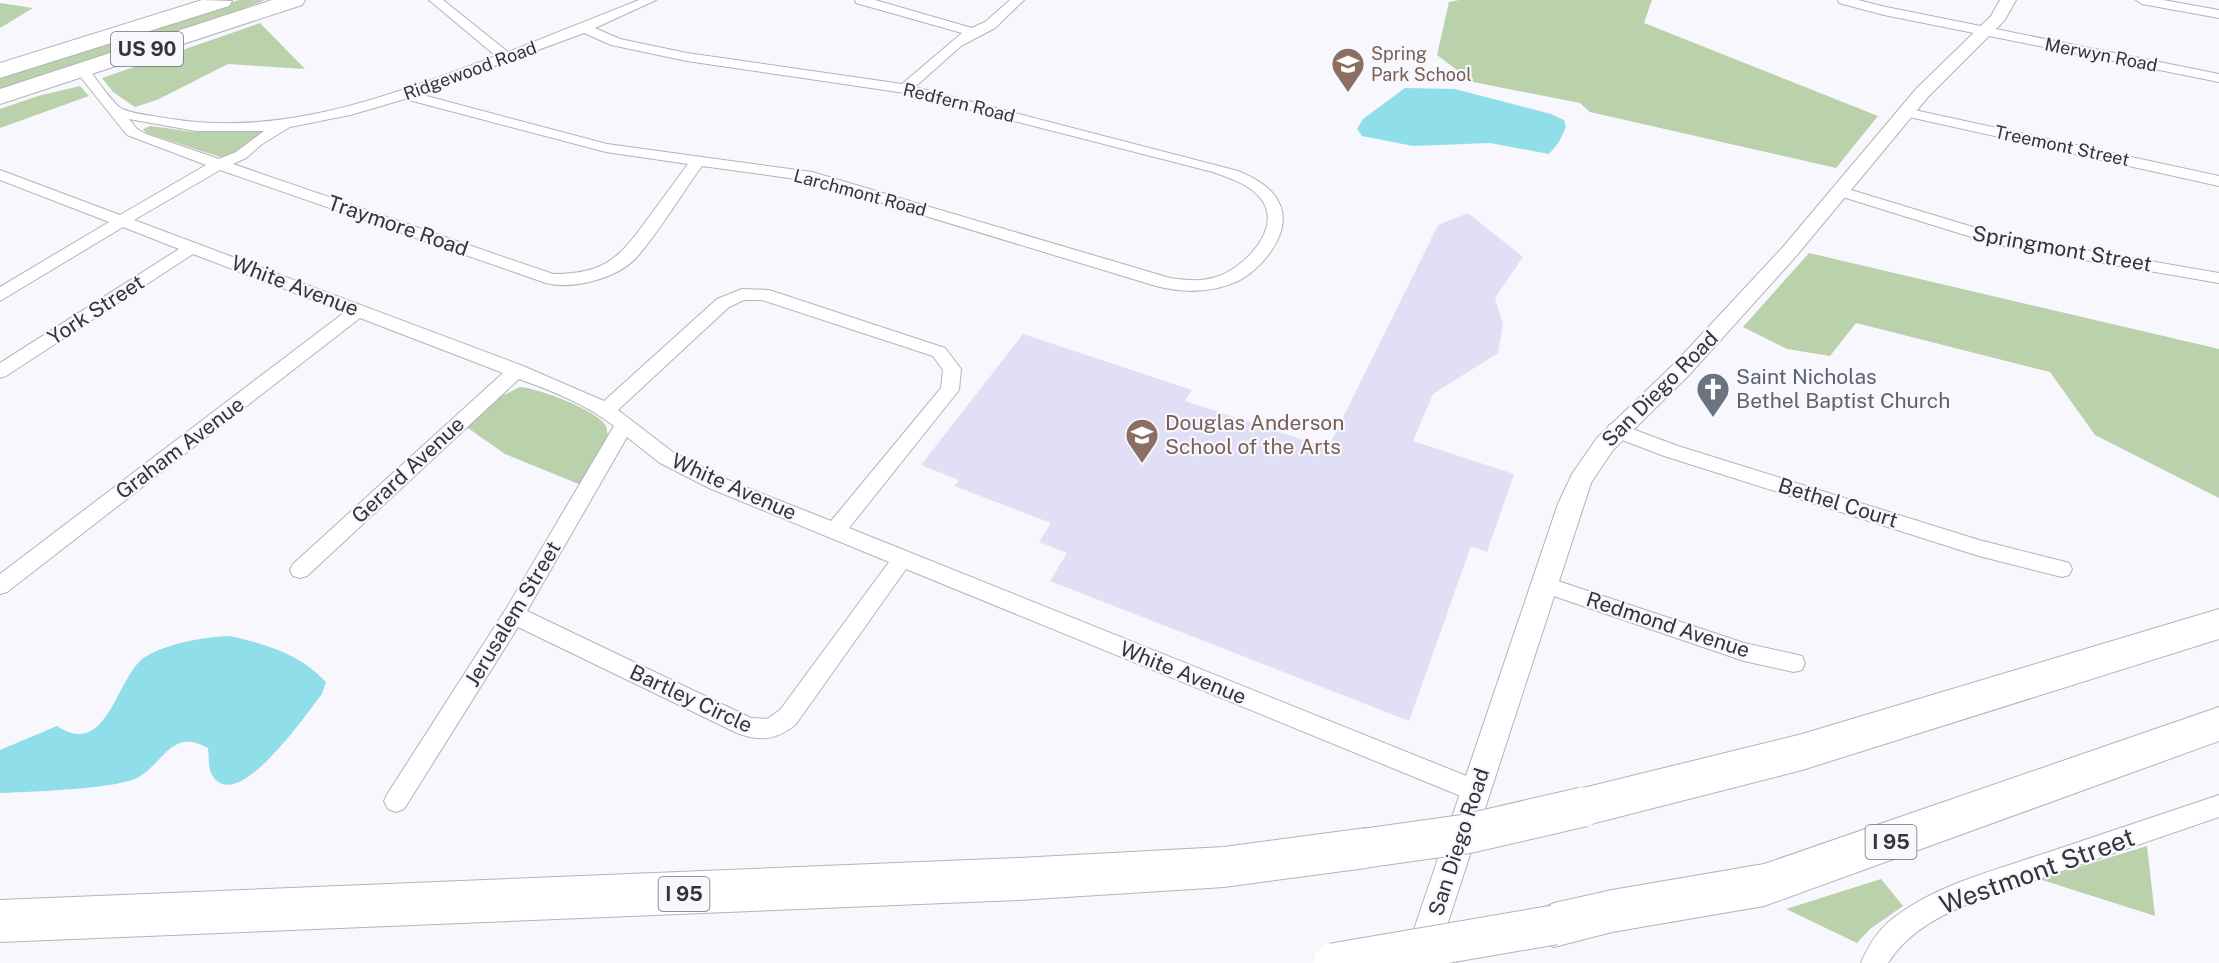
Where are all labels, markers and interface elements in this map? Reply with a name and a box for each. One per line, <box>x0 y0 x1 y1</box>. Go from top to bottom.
road number: US 90 <box>111 32 183 66</box>
street label: Merwyn Road <box>2043 33 2159 76</box>
street label: Ridgewood Road <box>400 37 539 104</box>
place label: Spring Park School <box>1371 43 1472 85</box>
school or university icon: Spring Park School <box>1330 46 1366 93</box>
street label: Redfern Road <box>901 78 1017 127</box>
street label: Treemont Street <box>1993 121 2131 170</box>
street label: Larchmont Road <box>791 165 929 220</box>
street label: Traymore Road <box>325 190 472 261</box>
street label: Springmont Street <box>1970 220 2154 277</box>
street label: White Avenue <box>228 250 362 321</box>
street label: York Street <box>43 269 149 350</box>
street label: San Diego Road <box>1596 325 1723 452</box>
place label: Saint Nicholas Bethel Baptist Church <box>1736 364 1950 413</box>
church icon: Saint Nicholas Bethel Baptist Church <box>1695 371 1731 418</box>
street label: Graham Avenue <box>111 391 249 504</box>
place label: Douglas Anderson School of the Arts <box>1165 410 1344 459</box>
street label: Gerard Avenue <box>346 411 469 528</box>
school or university icon: Douglas Anderson School of the Arts <box>1124 417 1160 464</box>
street label: White Avenue <box>668 448 801 525</box>
street label: Bethel Court <box>1775 472 1901 533</box>
street label: Jerusalem Street <box>459 537 566 691</box>
street label: Redmond Avenue <box>1583 586 1753 663</box>
street label: White Avenue <box>1116 636 1250 709</box>
street label: Bartley Circle <box>626 659 757 738</box>
street label: San Diego Road <box>1423 765 1494 919</box>
street label: Westmont Street <box>1935 821 2139 920</box>
road number: I 95 <box>1866 825 1916 859</box>
road number: I 95 <box>658 877 710 911</box>

